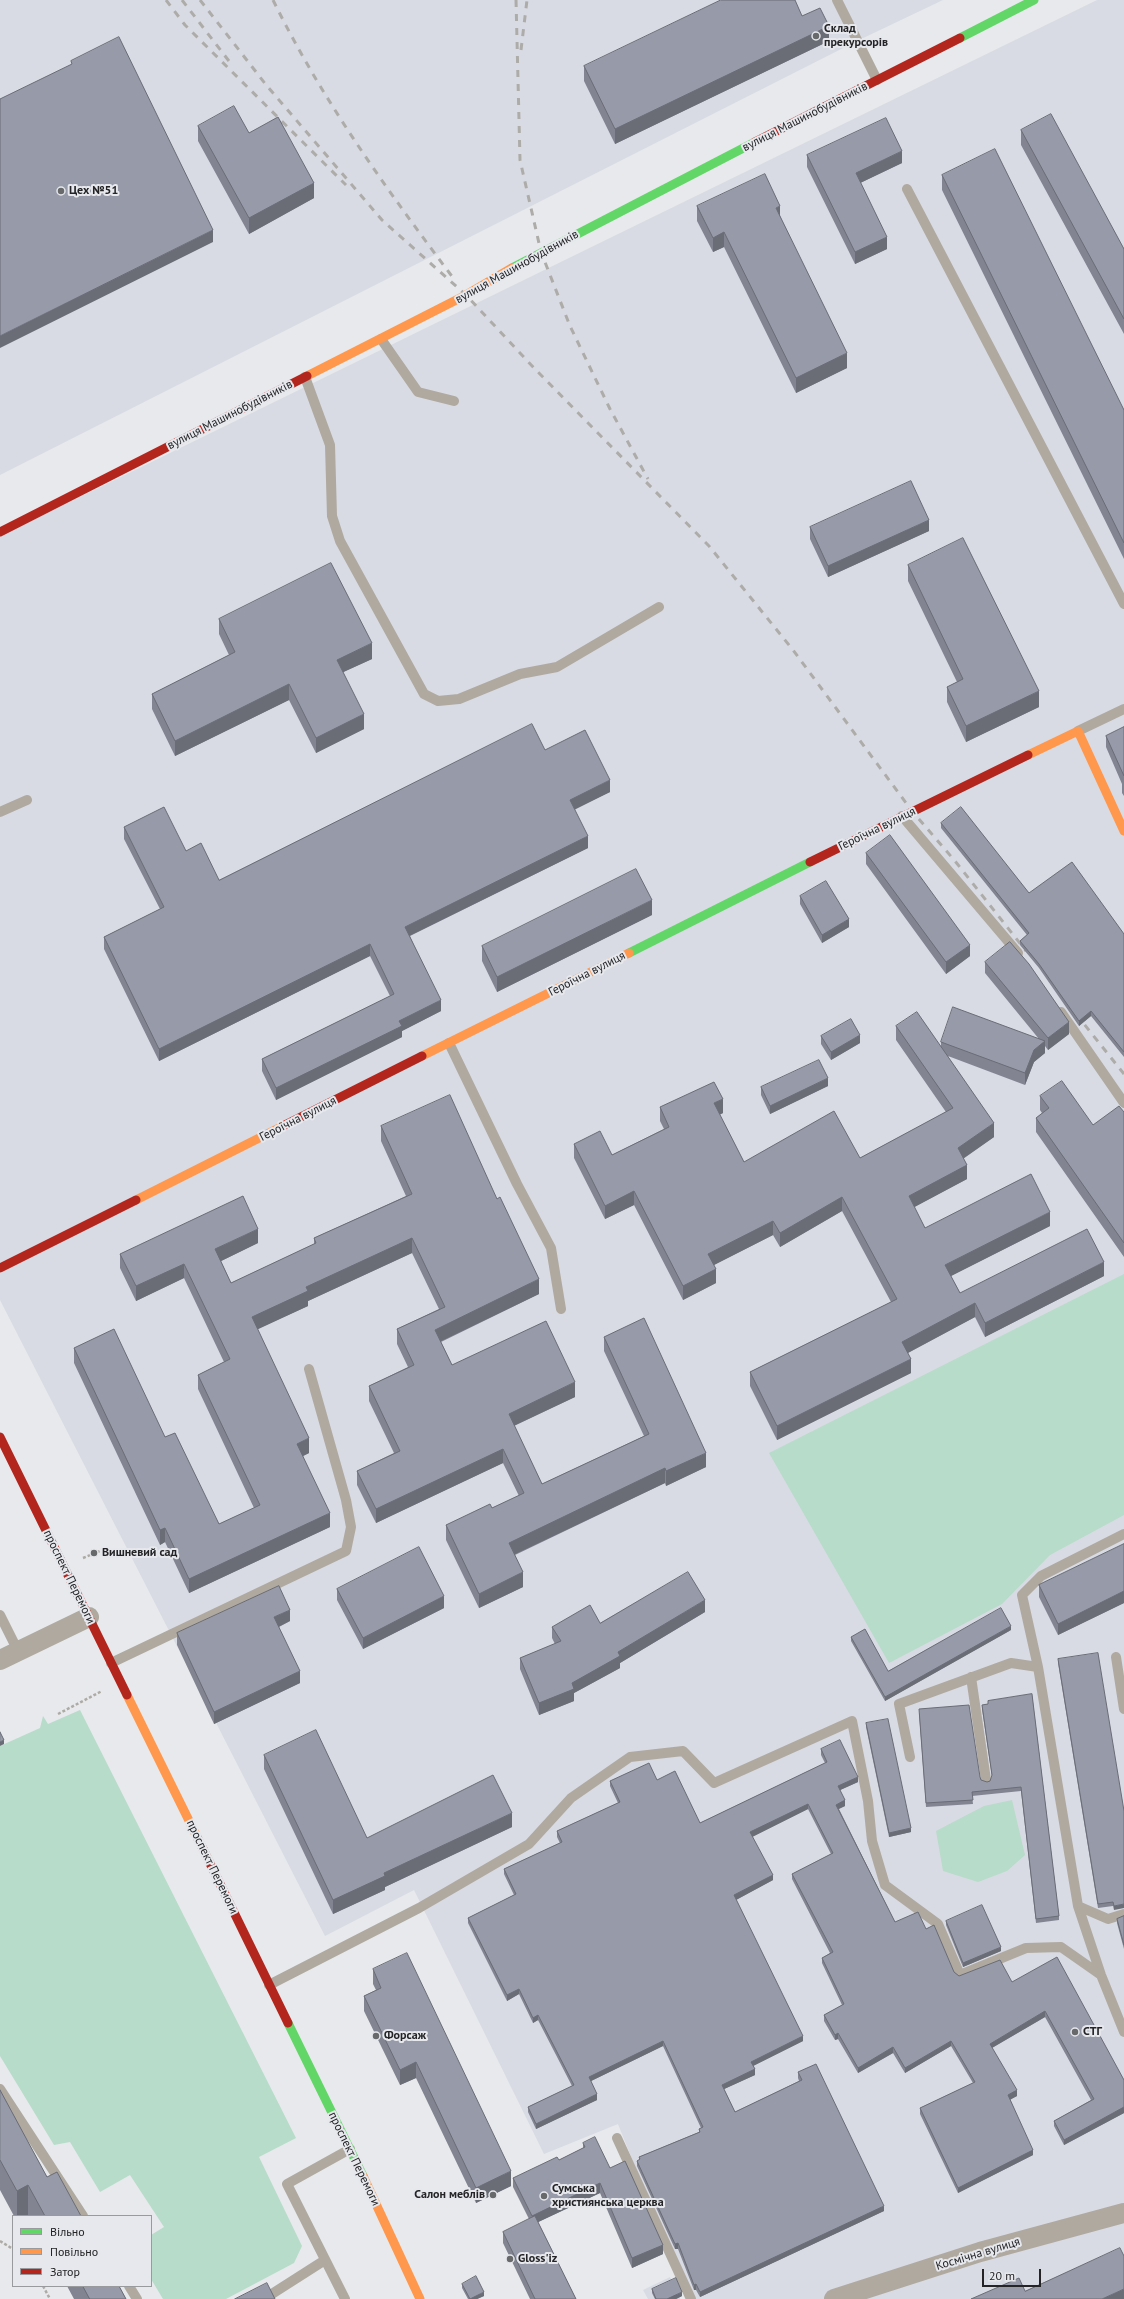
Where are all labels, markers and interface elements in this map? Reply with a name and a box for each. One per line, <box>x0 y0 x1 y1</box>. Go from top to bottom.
place label: Склад прекурсорів <box>824 22 888 50</box>
marker: Склад прекурсорів <box>811 31 821 41</box>
street label: вулиця Машинобудівників <box>740 79 870 155</box>
place label: Цех №51 <box>69 184 118 198</box>
marker: Цех №51 <box>56 186 66 196</box>
street label: вулиця Машинобудівників <box>453 227 581 307</box>
street label: вулиця Машинобудівників <box>165 377 295 453</box>
street label: Героїчна вулиця <box>836 804 918 854</box>
street label: Героїчна вулиця <box>546 948 628 1000</box>
street label: Героїчна вулиця <box>257 1093 339 1145</box>
street label: проспект Перемоги <box>40 1528 98 1626</box>
place label: Вишневий сад <box>102 1546 177 1560</box>
marker: Вишневий сад <box>89 1548 99 1558</box>
street label: проспект Перемоги <box>183 1818 241 1916</box>
place label: СТГ <box>1083 2025 1102 2039</box>
marker: СТГ <box>1070 2027 1080 2037</box>
place label: Форсаж <box>384 2029 426 2043</box>
marker: Форсаж <box>371 2031 381 2041</box>
street label: проспект Перемоги <box>325 2110 383 2208</box>
place label: Сумська християнська церква <box>552 2182 664 2210</box>
place label: Салон меблів <box>414 2188 485 2202</box>
marker: Салон меблів <box>488 2190 498 2200</box>
marker: Сумська християнська церква <box>539 2191 549 2201</box>
legend <box>12 2215 152 2287</box>
text: Вільно <box>50 2224 85 2239</box>
street label: Космічна вулиця <box>934 2234 1022 2274</box>
text: Повільно <box>50 2244 98 2259</box>
place label: Gloss'iz <box>518 2252 557 2266</box>
marker: Gloss'iz <box>505 2254 515 2264</box>
scale bar <box>984 2261 1043 2287</box>
text: Затор <box>50 2264 80 2279</box>
text: 20 m <box>989 2268 1015 2283</box>

